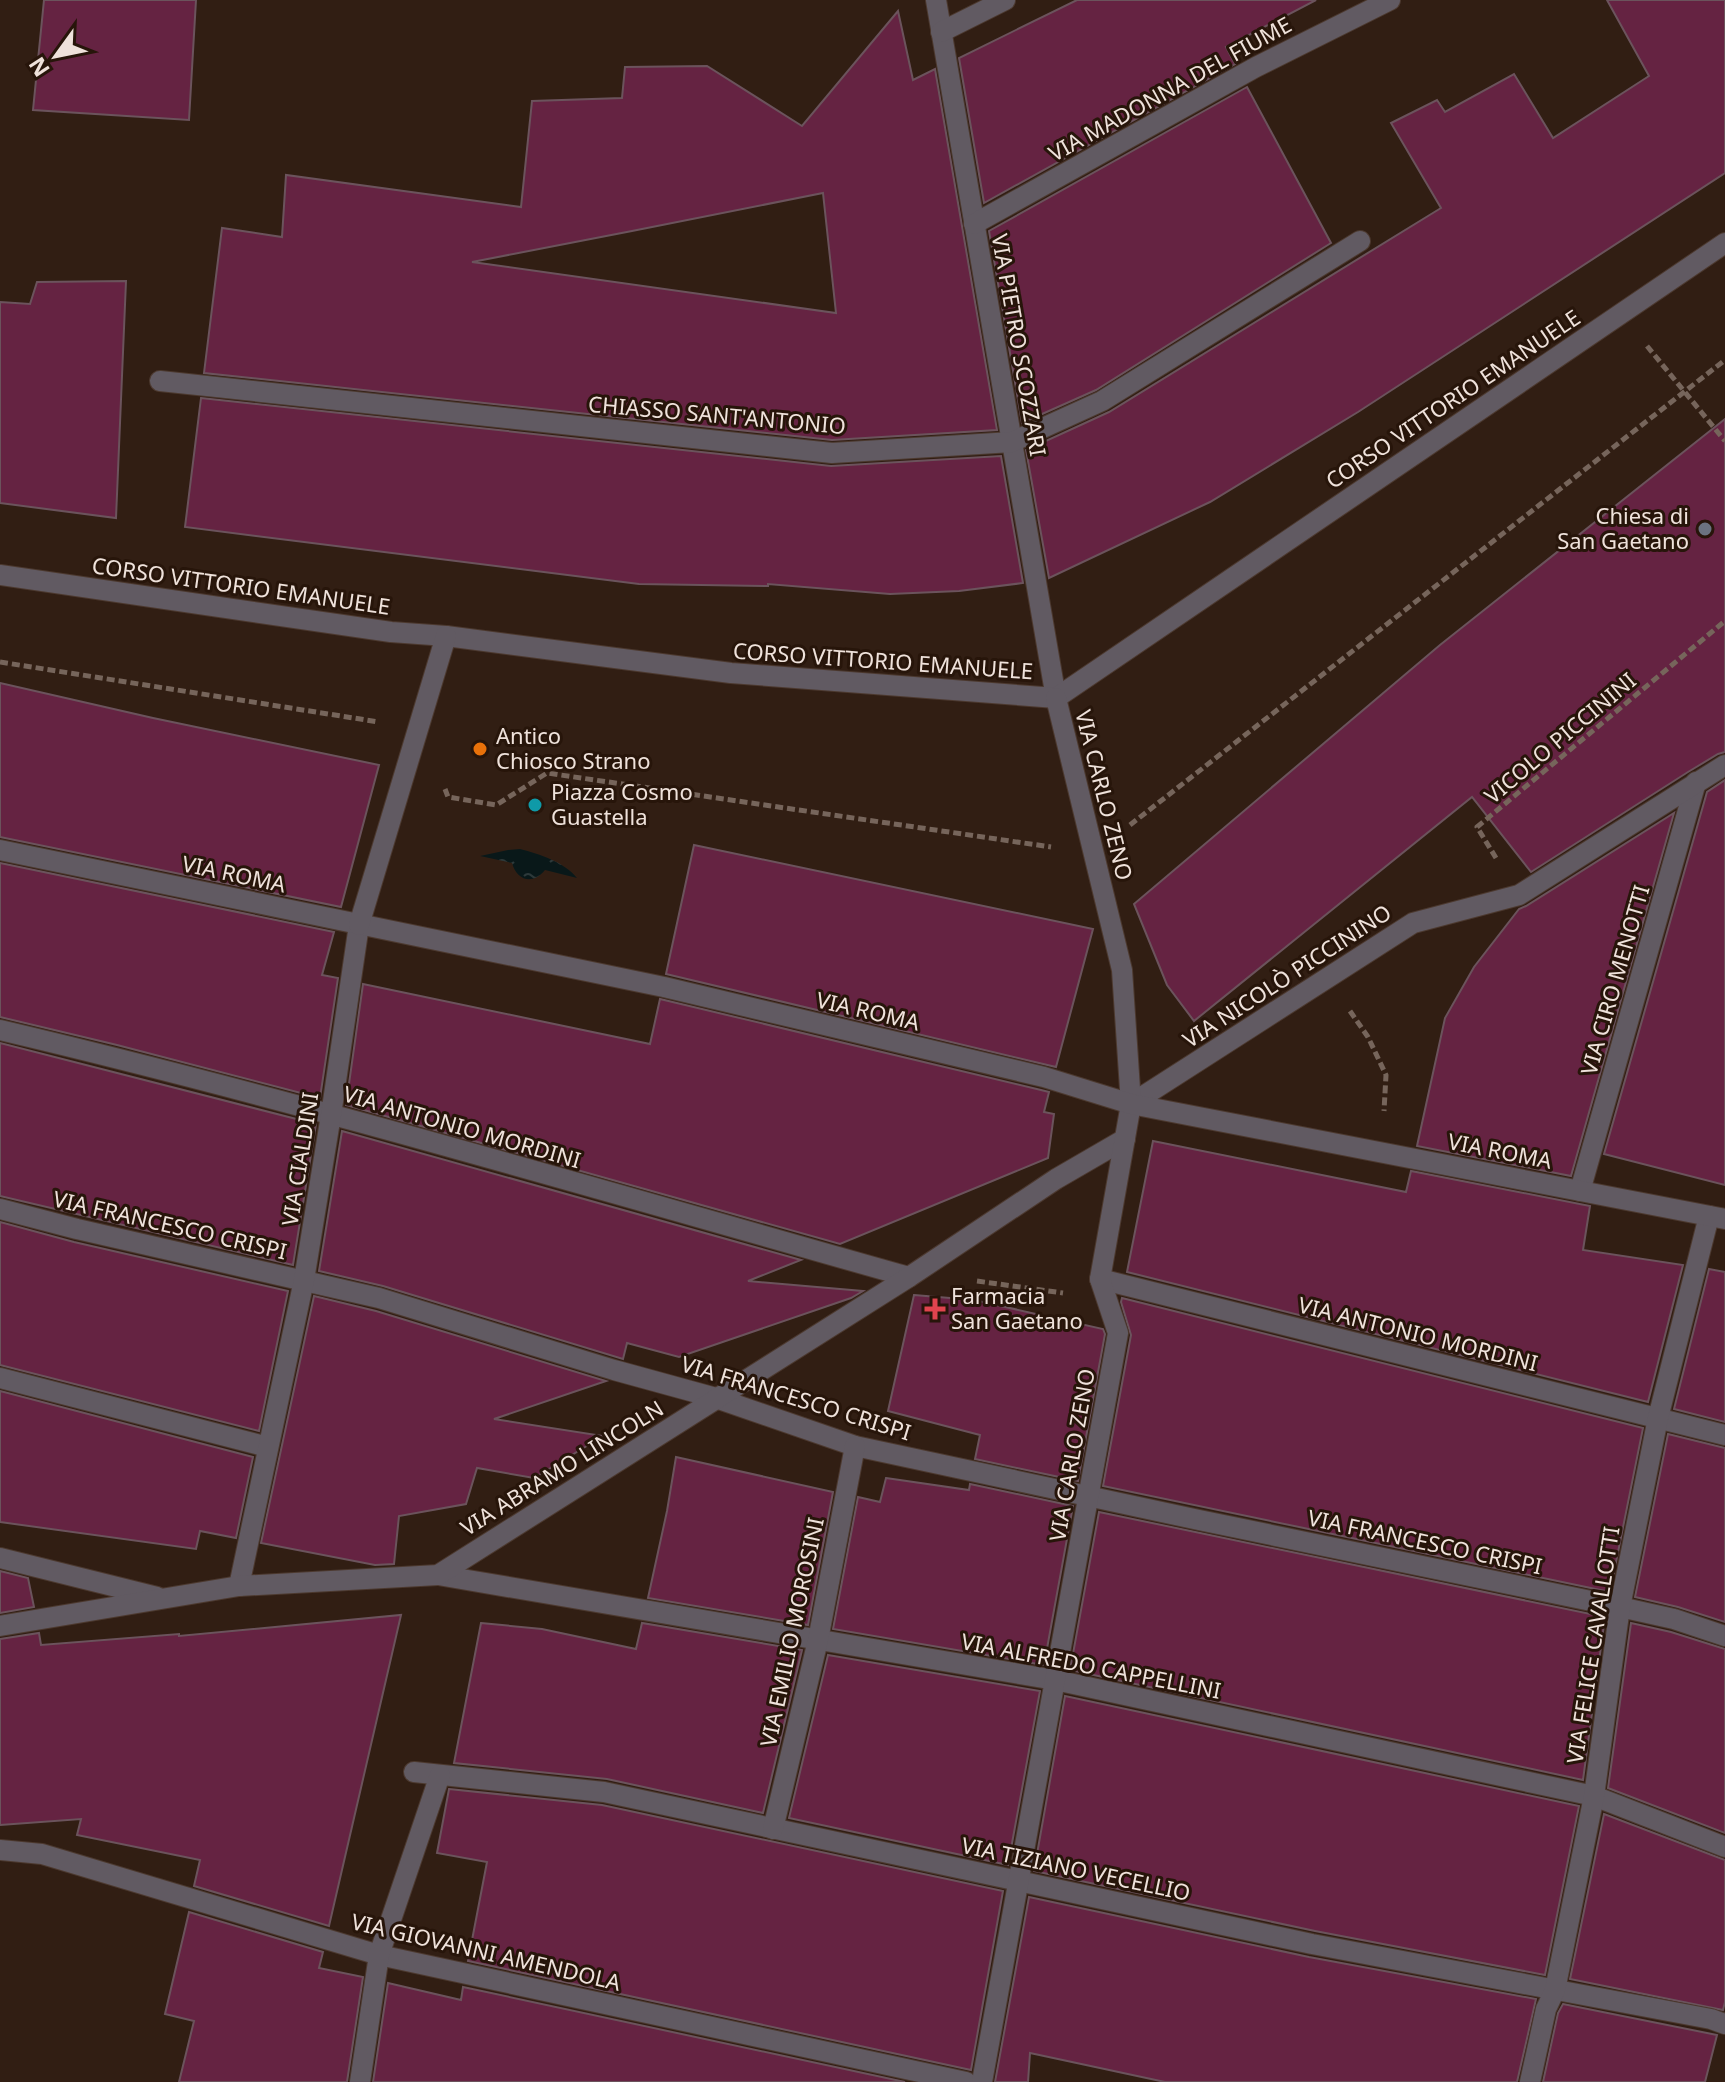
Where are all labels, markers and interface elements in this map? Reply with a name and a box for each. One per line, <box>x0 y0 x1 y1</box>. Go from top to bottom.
street label: VIA MADONNA DEL FIUME <box>1043 9 1296 168</box>
north arrow <box>16 16 96 96</box>
text: N <box>21 52 56 83</box>
street label: VIA PIETRO SCOZZARI <box>986 231 1054 458</box>
street label: CORSO VITTORIO EMANUELE <box>1319 302 1585 495</box>
street label: CHIASSO SANT'ANTONIO <box>587 388 847 440</box>
place label: Chiesa di San Gaetano <box>1557 500 1689 555</box>
marker: Chiesa di San Gaetano <box>1696 520 1714 538</box>
street label: CORSO VITTORIO EMANUELE <box>90 549 392 621</box>
street label: CORSO VITTORIO EMANUELE <box>732 635 1034 685</box>
street label: VICOLO PICCININI <box>1477 665 1641 810</box>
street label: VIA CARLO ZENO <box>1069 706 1141 883</box>
place label: Antico Chiosco Strano <box>496 720 651 775</box>
marker: Antico Chiosco Strano <box>471 740 489 758</box>
place label: Piazza Cosmo Guastella <box>551 776 693 831</box>
marker: Piazza Cosmo Guastella <box>526 796 544 814</box>
street label: VIA ROMA <box>180 847 290 899</box>
street label: VIA CIRO MENOTTI <box>1573 881 1655 1078</box>
street label: VIA NICOLÒ PICCININO <box>1176 896 1396 1054</box>
street label: VIA ROMA <box>814 984 924 1037</box>
street label: VIA ANTONIO MORDINI <box>340 1078 585 1174</box>
street label: VIA CIALDINI <box>274 1090 324 1228</box>
street label: VIA ROMA <box>1446 1125 1556 1175</box>
street label: VIA FRANCESCO CRISPI <box>51 1183 290 1265</box>
place label: Farmacia San Gaetano <box>951 1280 1083 1335</box>
street label: VIA ANTONIO MORDINI <box>1295 1289 1541 1377</box>
marker: Farmacia San Gaetano <box>926 1300 944 1318</box>
street label: VIA FRANCESCO CRISPI <box>678 1348 915 1446</box>
street label: VIA CARLO ZENO <box>1041 1366 1101 1544</box>
street label: VIA ABRAMO LINCOLN <box>454 1392 669 1542</box>
street label: VIA FRANCESCO CRISPI <box>1305 1502 1545 1581</box>
street label: VIA EMILIO MOROSINI <box>752 1514 830 1749</box>
street label: VIA FELICE CAVALLOTTI <box>1558 1524 1626 1766</box>
street label: VIA ALFREDO CAPPELLINI <box>959 1625 1224 1705</box>
street label: VIA TIZIANO VECELLIO <box>959 1829 1193 1907</box>
street label: VIA GIOVANNI AMENDOLA <box>349 1905 625 1997</box>

